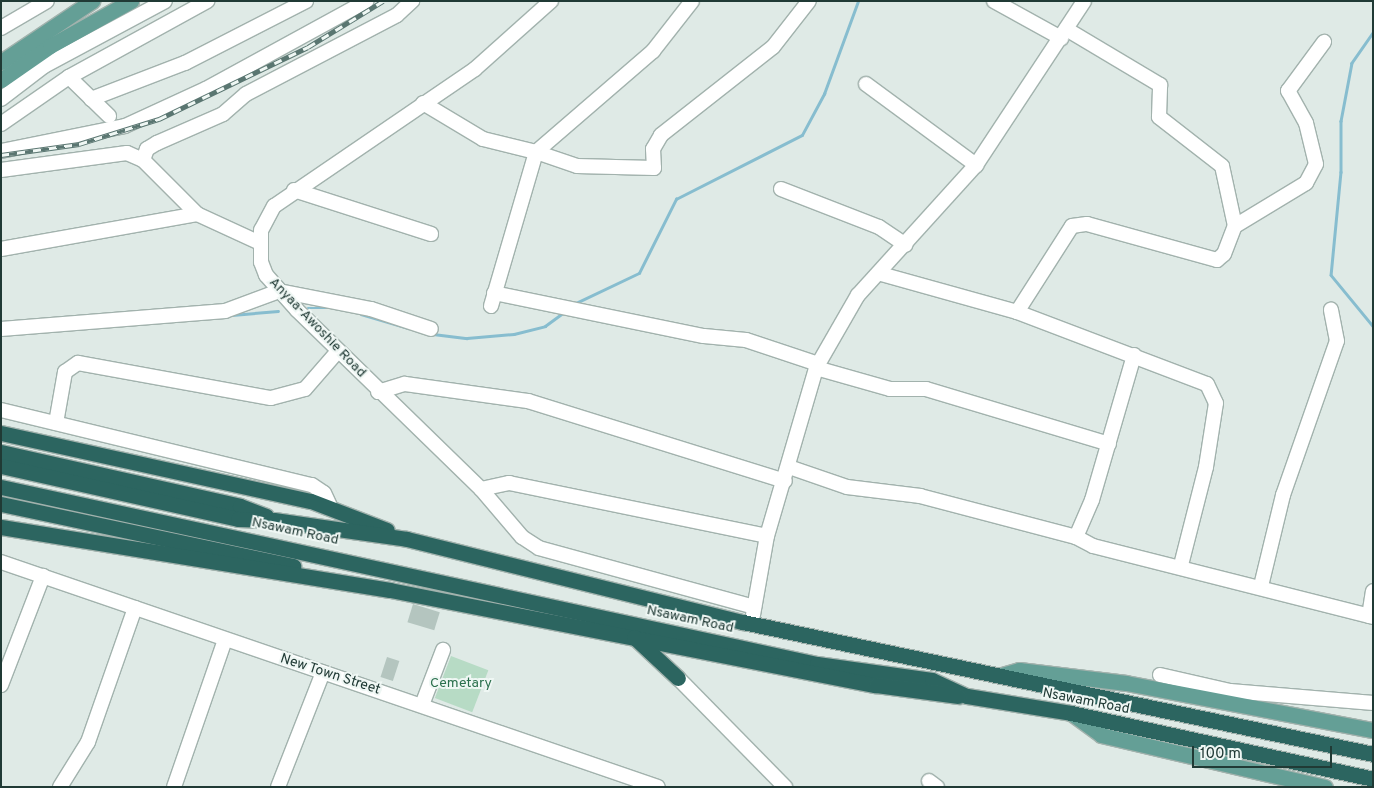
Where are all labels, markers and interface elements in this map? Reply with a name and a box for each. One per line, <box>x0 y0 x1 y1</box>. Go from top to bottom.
street label: Anyaa-Awoshie Road <box>265 275 369 381</box>
street label: Nsawam Road <box>250 515 340 549</box>
street label: Nsawam Road <box>645 603 735 637</box>
street label: New Town Street <box>278 651 382 699</box>
park label: Cemetary <box>430 676 492 692</box>
street label: Nsawam Road <box>1041 685 1131 719</box>
scale bar <box>1194 736 1334 768</box>
text: 100 m <box>1200 745 1241 764</box>

